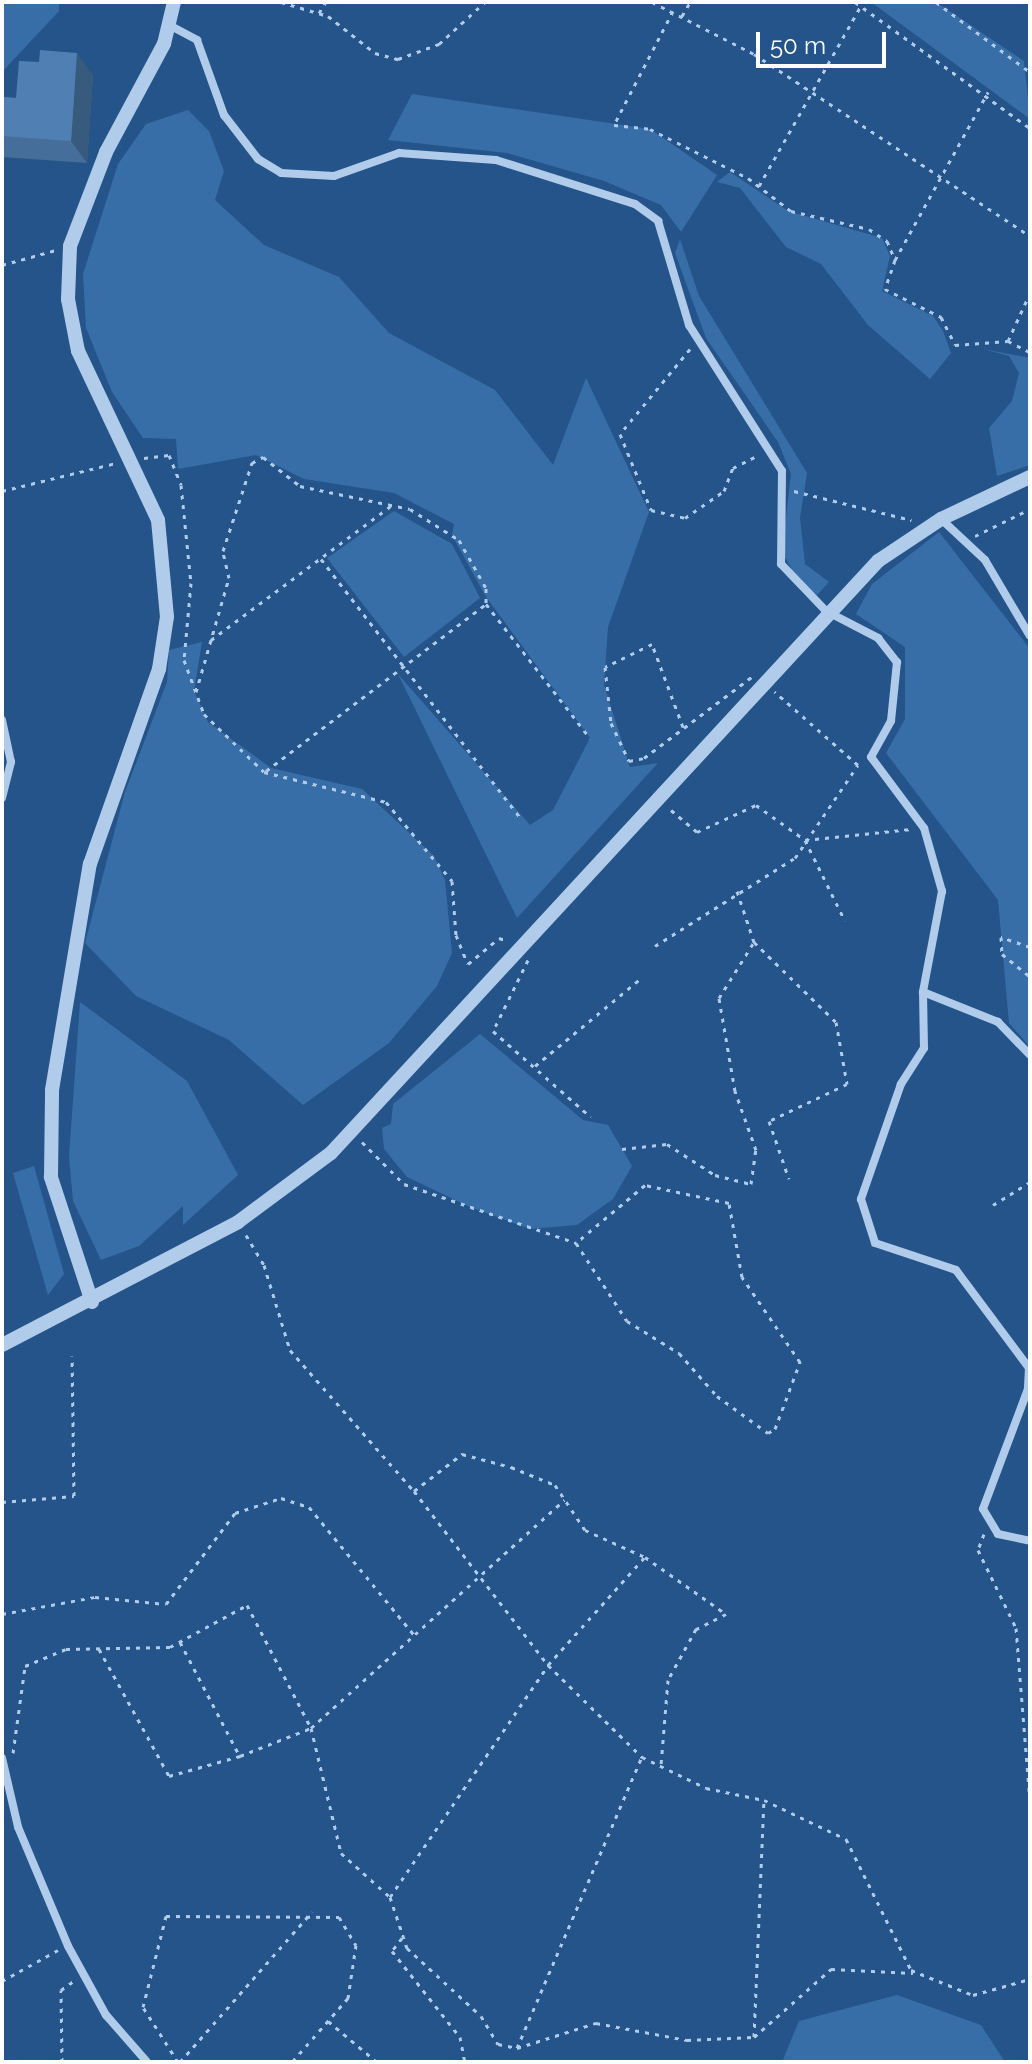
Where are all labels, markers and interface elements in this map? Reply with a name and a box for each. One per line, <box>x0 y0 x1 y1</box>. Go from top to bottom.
scale bar <box>760 16 890 66</box>
text: 50 m <box>770 31 826 60</box>

